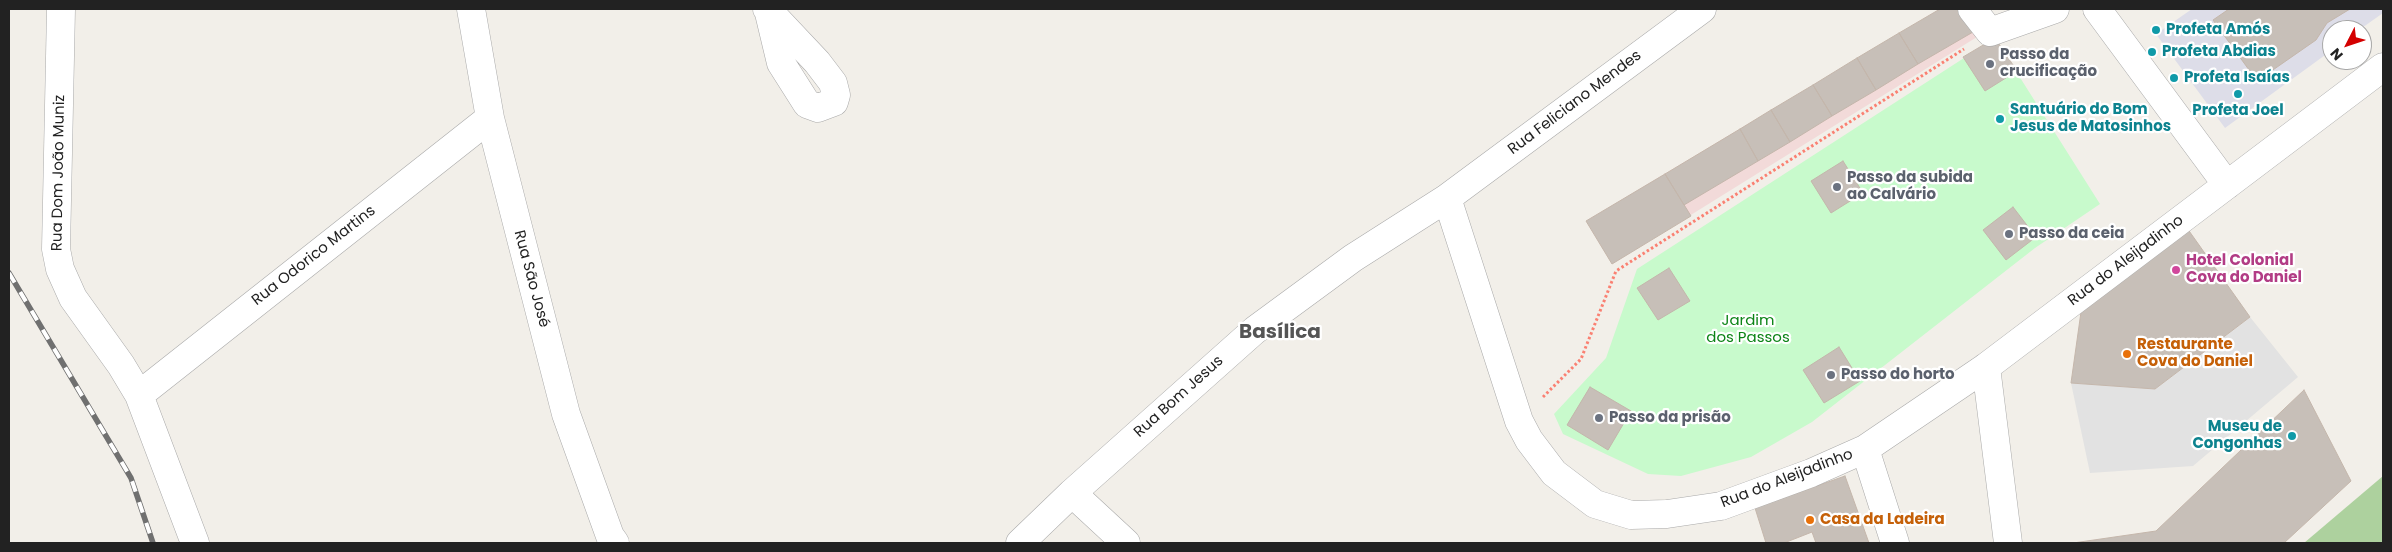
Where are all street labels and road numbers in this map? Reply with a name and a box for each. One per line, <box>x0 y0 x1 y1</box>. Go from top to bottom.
street label: Rua Feliciano Mendes <box>1505 47 1645 159</box>
street label: Rua Dom João Muniz <box>49 95 69 251</box>
street label: Rua Odorico Martins <box>249 202 379 310</box>
street label: Rua do Aleijadinho <box>2065 212 2187 310</box>
street label: Rua São José <box>509 228 553 330</box>
street label: Rua Bom Jesus <box>1131 352 1227 442</box>
street label: Rua do Aleijadinho <box>1718 446 1856 512</box>

